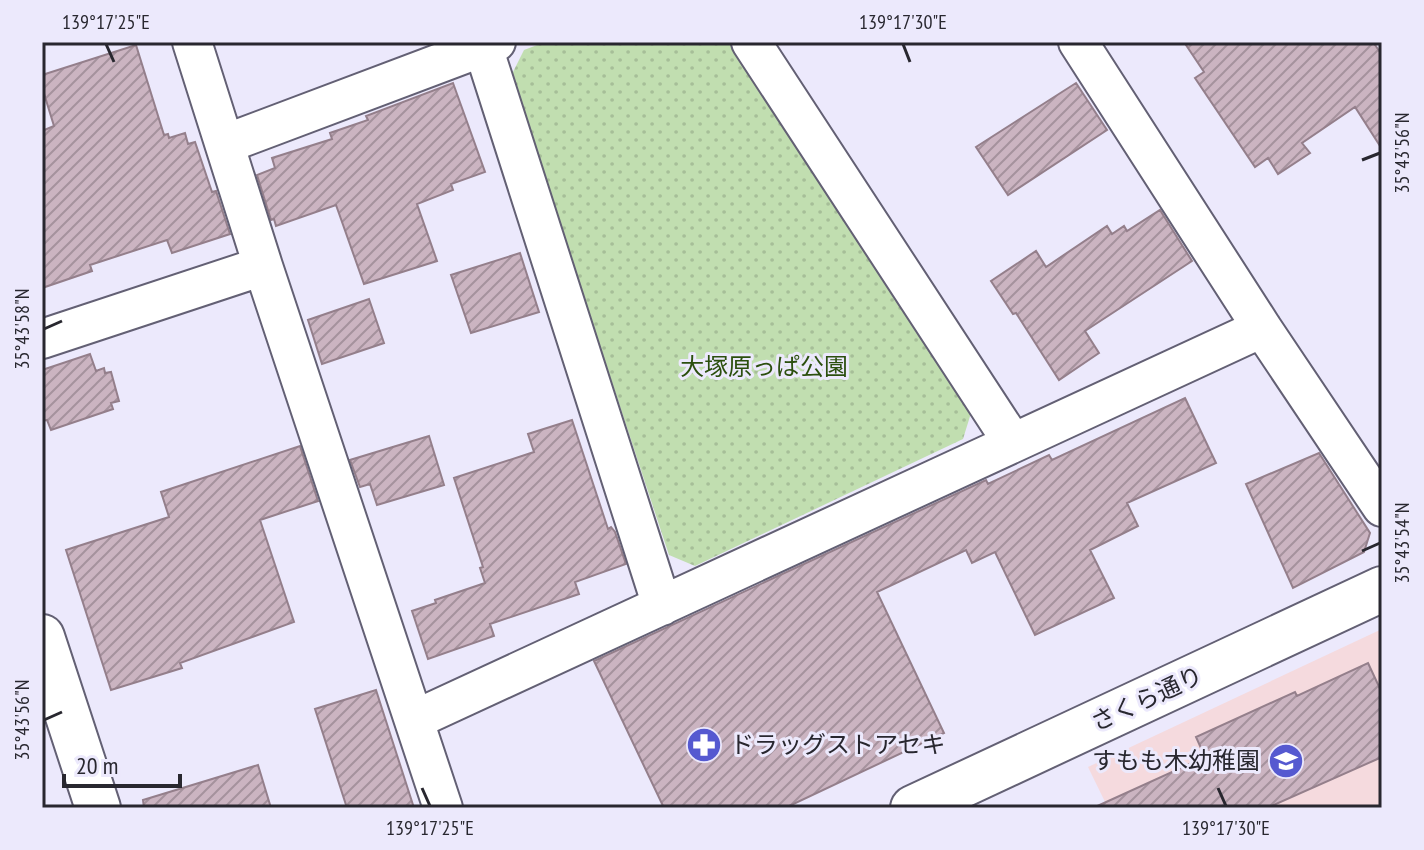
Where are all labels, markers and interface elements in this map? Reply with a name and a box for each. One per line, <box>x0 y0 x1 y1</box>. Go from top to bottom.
text: 139°17'25"E <box>62 9 150 35</box>
text: 139°17'30"E <box>859 9 947 35</box>
text: 35°43'56"N <box>1389 113 1415 193</box>
text: 35°43'58"N <box>9 289 35 369</box>
park label: 大塚原っぱ公園 <box>680 351 848 382</box>
text: 35°43'54"N <box>1389 503 1415 583</box>
street label: さくら通り <box>1086 659 1208 738</box>
text: 35°43'56"N <box>9 680 35 760</box>
pharmacy icon: ドラッグストアセキ <box>685 726 723 764</box>
place label: ドラッグストアセキ <box>730 729 946 760</box>
scale bar <box>64 738 180 788</box>
school or university icon: すもも木幼稚園 <box>1267 742 1305 780</box>
place label: すもも木幼稚園 <box>1092 745 1260 776</box>
text: 20 m <box>76 750 118 781</box>
text: 139°17'25"E <box>386 815 474 841</box>
text: 139°17'30"E <box>1182 815 1270 841</box>

